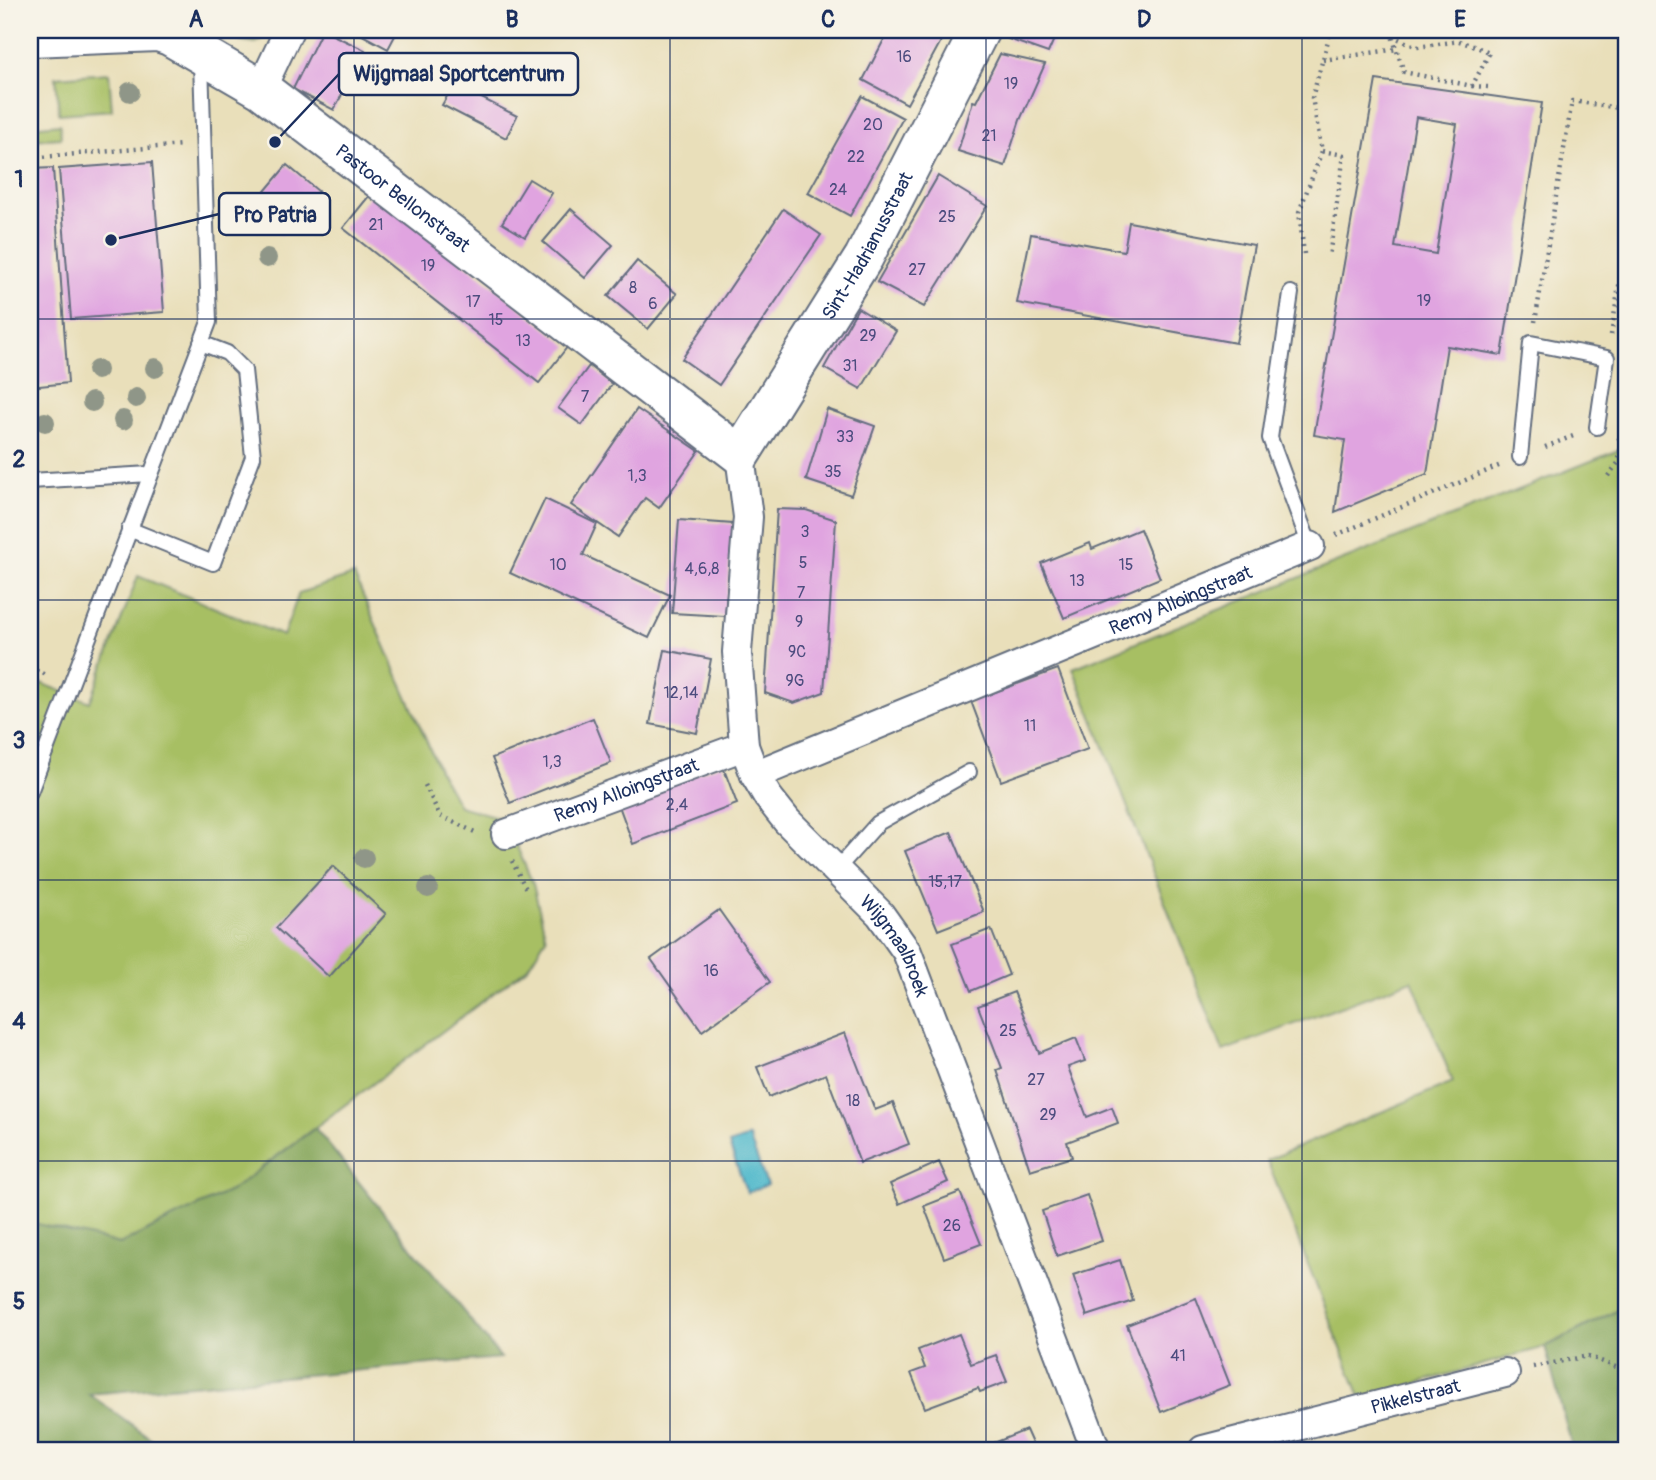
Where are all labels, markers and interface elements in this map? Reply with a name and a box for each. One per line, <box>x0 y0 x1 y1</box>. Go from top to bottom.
text: A <box>189 5 204 34</box>
text: B <box>505 5 519 34</box>
text: C <box>821 5 835 34</box>
text: D <box>1137 5 1151 34</box>
text: E <box>1454 5 1466 34</box>
house number: 16 <box>896 47 912 67</box>
callout: Wijgmaal Sportcentrum <box>339 53 578 95</box>
text: Wijgmaal Sportcentrum <box>353 61 565 88</box>
house number: 19 <box>1004 74 1018 94</box>
house number: 20 <box>863 115 883 135</box>
house number: 21 <box>981 126 997 146</box>
street label: Pastoor Bellonstraat <box>330 139 475 258</box>
house number: 22 <box>847 147 865 167</box>
text: 1 <box>15 165 24 194</box>
street label: Sint-Hadrianusstraat <box>817 168 919 324</box>
house number: 24 <box>829 180 847 200</box>
callout: Pro Patria <box>219 193 330 235</box>
text: Pro Patria <box>233 202 317 229</box>
house number: 25 <box>938 207 956 227</box>
house number: 21 <box>368 215 384 235</box>
house number: 19 <box>421 256 435 276</box>
house number: 27 <box>908 260 926 280</box>
house number: 8 <box>629 278 637 298</box>
house number: 19 <box>1417 291 1431 311</box>
house number: 17 <box>466 292 481 312</box>
house number: 6 <box>648 294 658 314</box>
house number: 15 <box>489 310 503 330</box>
house number: 29 <box>859 326 877 346</box>
house number: 13 <box>515 331 531 351</box>
house number: 31 <box>842 356 858 376</box>
house number: 7 <box>581 387 590 407</box>
house number: 33 <box>836 427 854 447</box>
text: 2 <box>13 445 26 474</box>
house number: 35 <box>824 462 842 482</box>
house number: 1,3 <box>627 466 647 486</box>
house number: 3 <box>801 522 810 542</box>
house number: 5 <box>799 553 807 573</box>
house number: 10 <box>549 555 567 575</box>
house number: 15 <box>1119 555 1133 575</box>
house number: 4,6,8 <box>685 559 719 579</box>
street label: Remy Alloingstraat <box>1106 560 1256 641</box>
house number: 13 <box>1069 571 1085 591</box>
house number: 7 <box>797 583 806 603</box>
house number: 9 <box>795 612 803 632</box>
house number: 9C <box>788 642 806 662</box>
house number: 9G <box>786 671 804 691</box>
house number: 12,14 <box>664 683 698 703</box>
house number: 11 <box>1024 716 1036 736</box>
text: 3 <box>13 726 25 755</box>
house number: 1,3 <box>542 752 562 772</box>
street label: Remy Alloingstraat <box>551 753 702 828</box>
house number: 2,4 <box>666 795 688 815</box>
house number: 15,17 <box>928 872 962 892</box>
street label: Wijgmaalbroek <box>854 890 934 1000</box>
house number: 16 <box>703 961 719 981</box>
text: 4 <box>12 1007 26 1036</box>
house number: 25 <box>999 1021 1017 1041</box>
house number: 27 <box>1027 1070 1045 1090</box>
house number: 18 <box>846 1091 860 1111</box>
house number: 29 <box>1039 1105 1057 1125</box>
house number: 26 <box>943 1216 961 1236</box>
text: 5 <box>13 1287 25 1316</box>
house number: 41 <box>1170 1346 1186 1366</box>
street label: Pikkelstraat <box>1368 1374 1463 1420</box>

